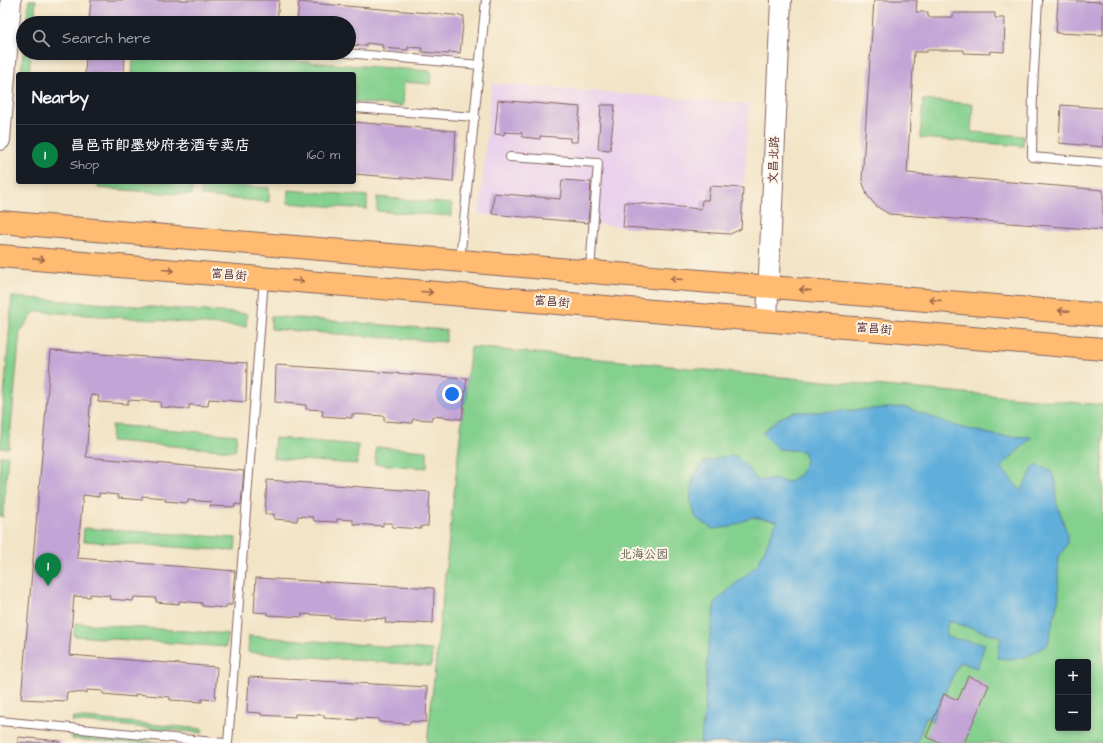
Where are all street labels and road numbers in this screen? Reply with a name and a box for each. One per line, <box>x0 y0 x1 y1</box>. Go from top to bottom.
street label: 文昌北路 <box>765 136 783 184</box>
street label: 富昌街 <box>210 265 248 285</box>
street label: 富昌街 <box>533 292 571 312</box>
street label: 富昌街 <box>855 319 893 339</box>

